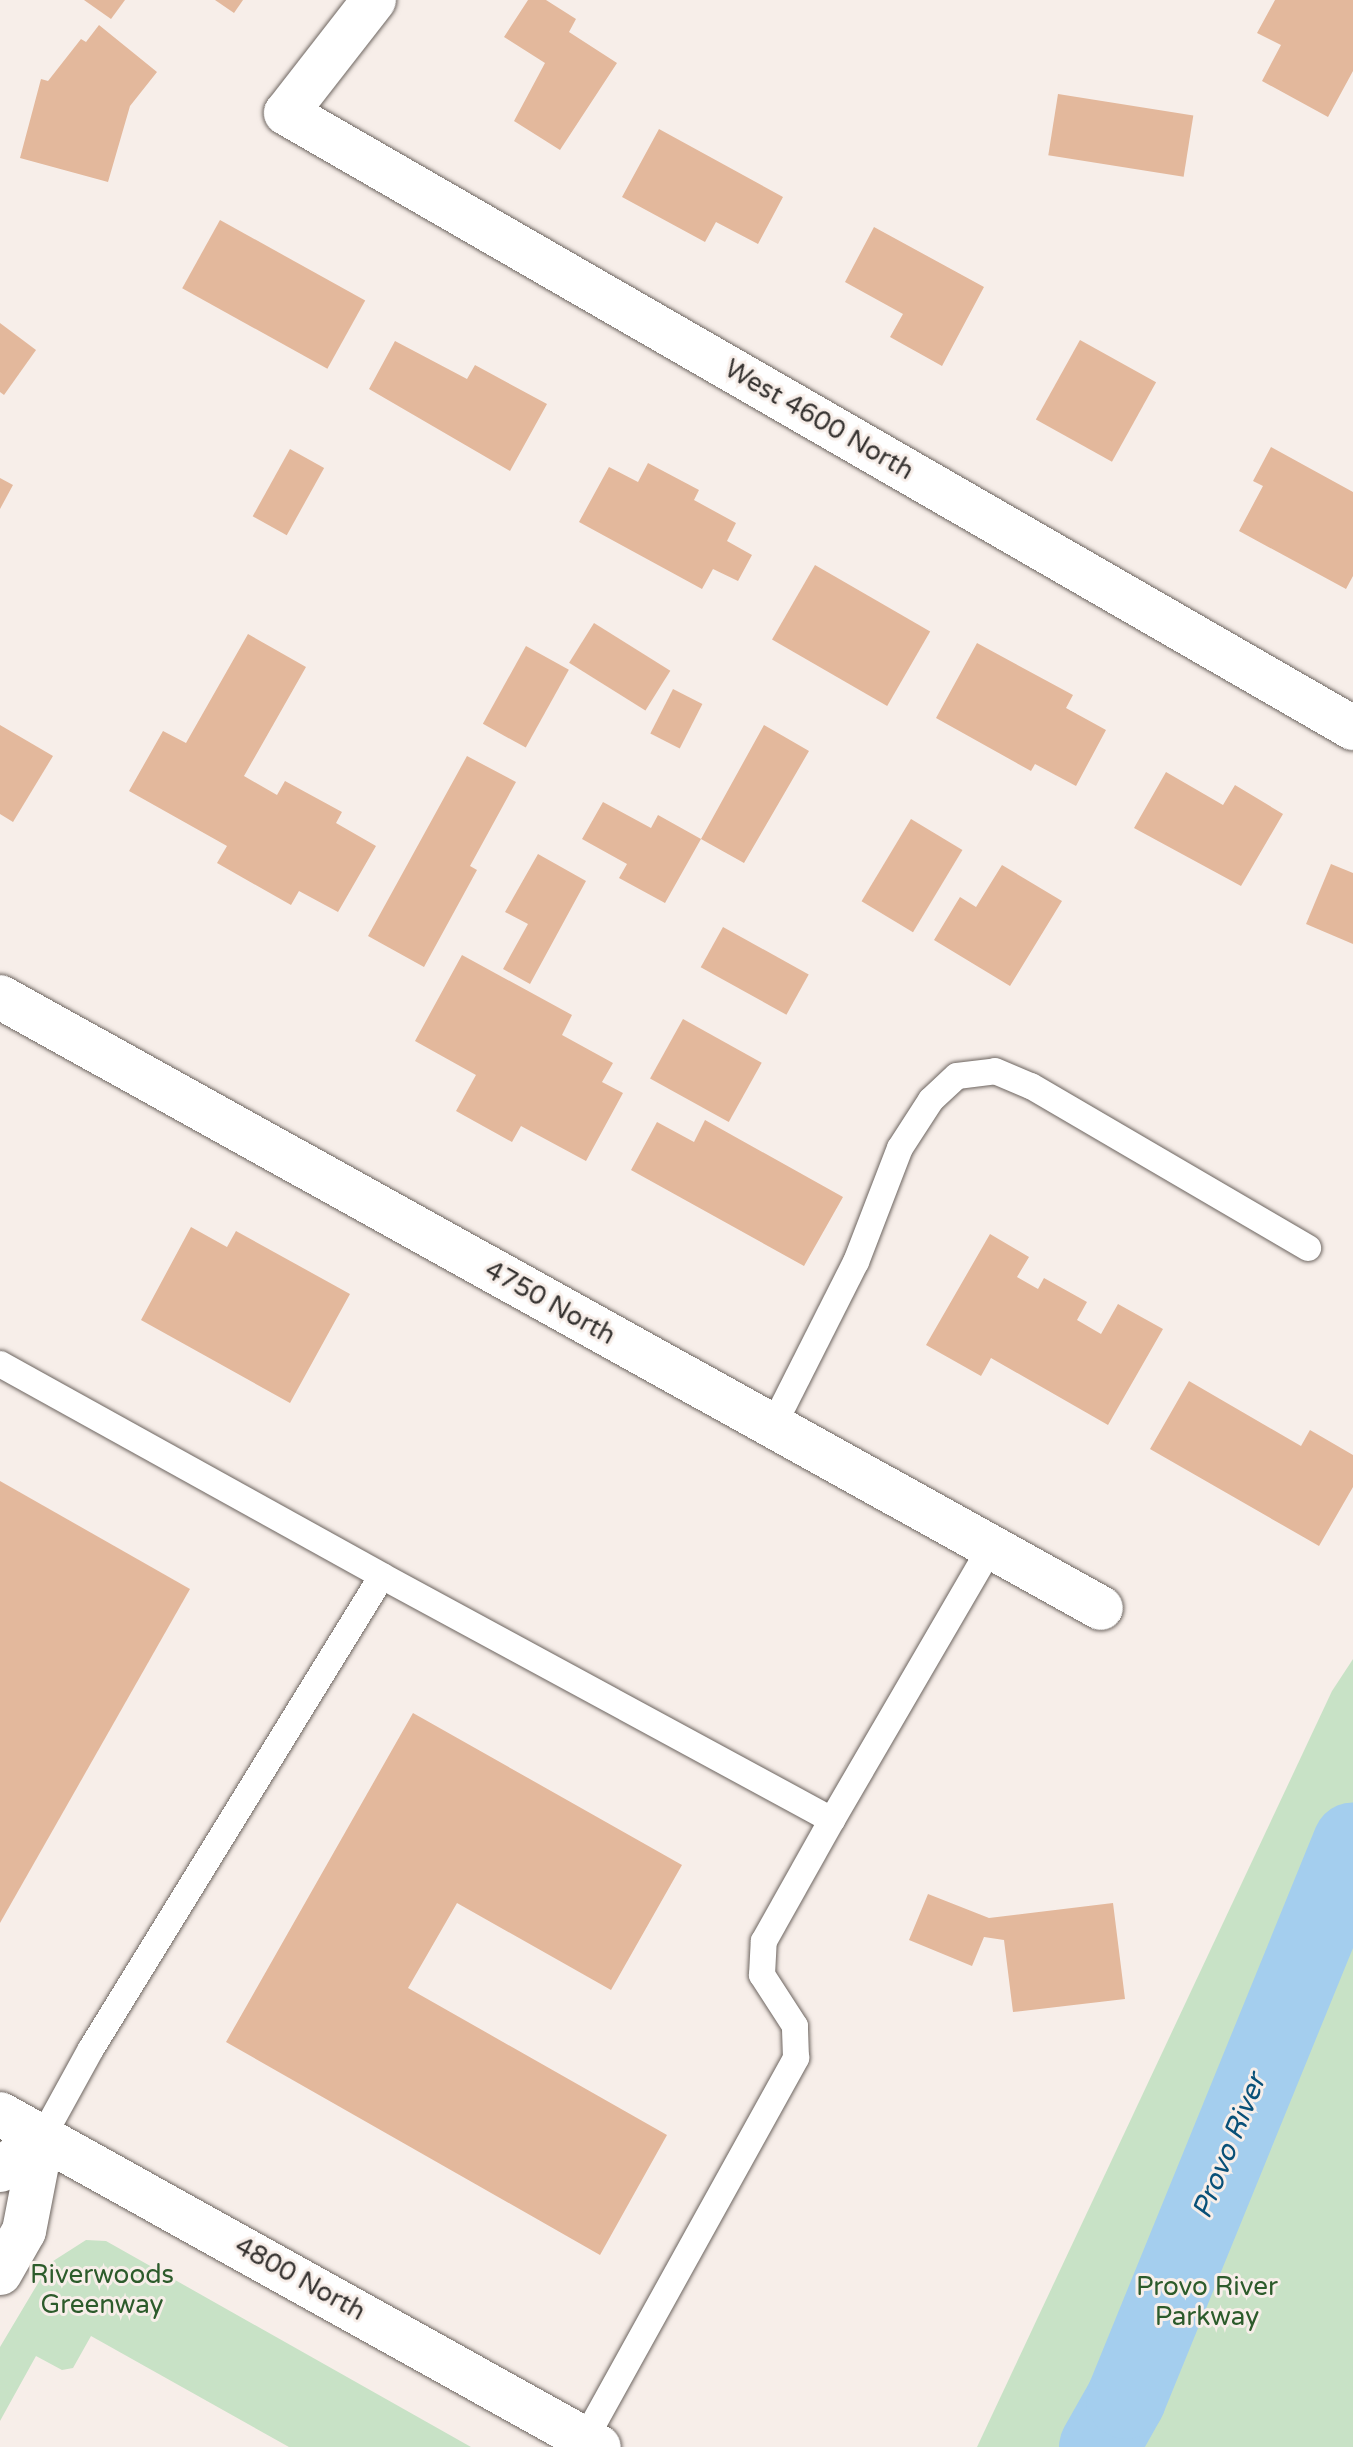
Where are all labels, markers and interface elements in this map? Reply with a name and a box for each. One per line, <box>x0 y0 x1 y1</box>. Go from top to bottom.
street label: West 4600 North <box>719 353 919 487</box>
street label: 4750 North <box>479 1254 621 1352</box>
water label: Provo River <box>1185 2069 1273 2223</box>
street label: 4800 North <box>229 2230 371 2328</box>
park label: Riverwoods Greenway <box>30 2259 174 2320</box>
park label: Provo River Parkway <box>1136 2271 1278 2332</box>

